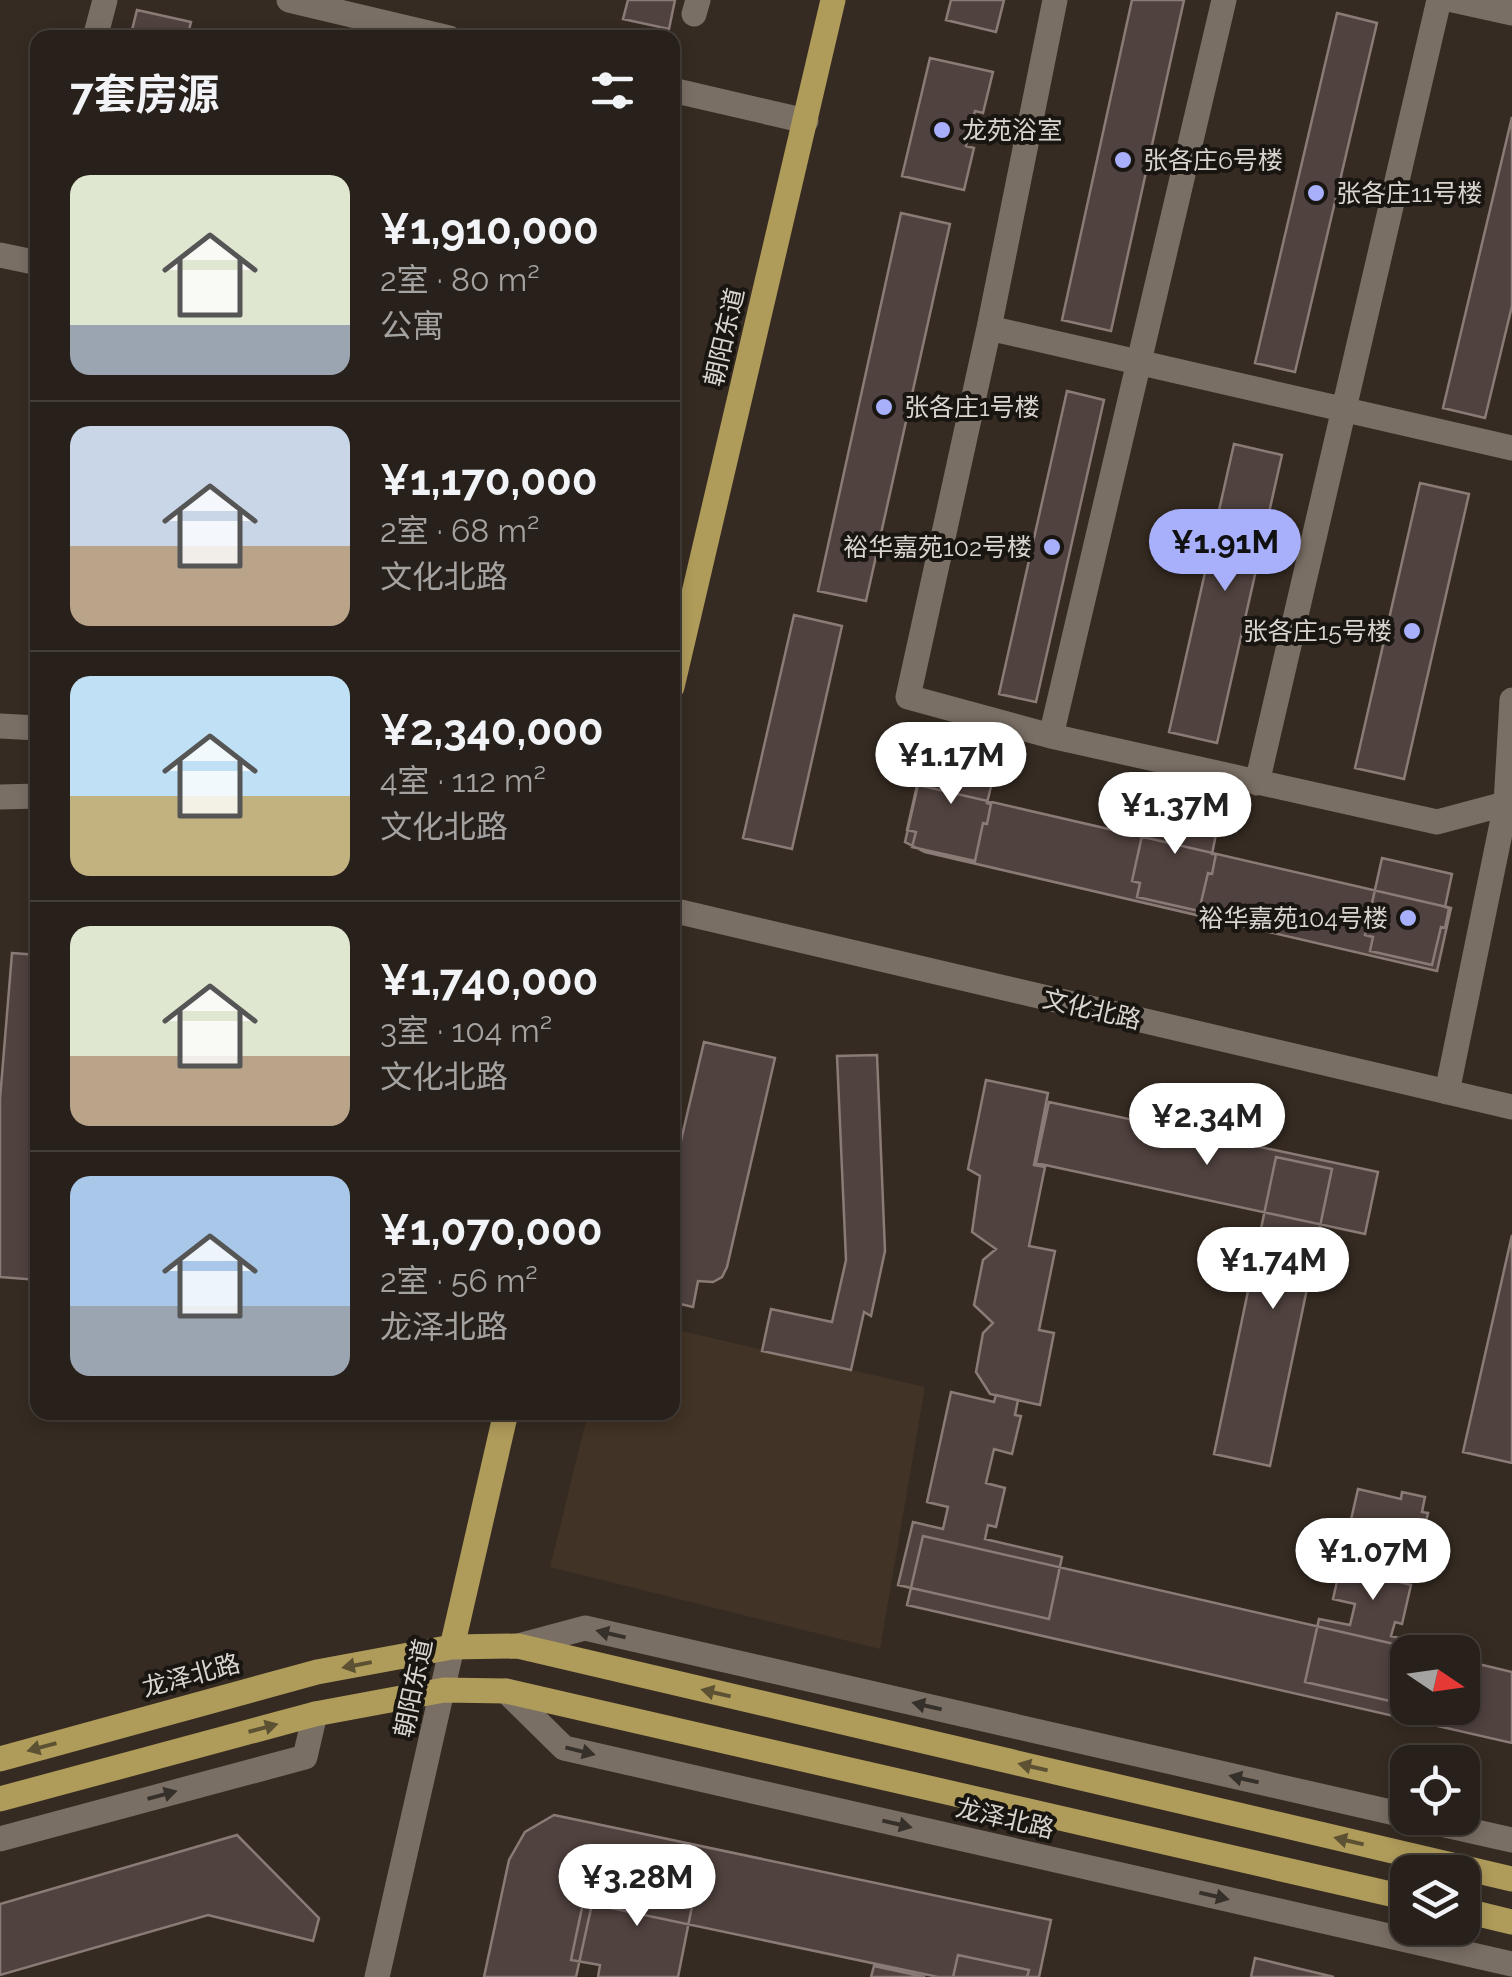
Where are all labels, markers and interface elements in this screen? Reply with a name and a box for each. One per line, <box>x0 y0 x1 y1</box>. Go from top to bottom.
icon: filters <box>585 63 640 118</box>
text: 7套房源 <box>70 70 220 119</box>
place label: 龙苑浴室 <box>962 115 1062 145</box>
marker: 龙苑浴室 <box>931 119 953 141</box>
place label: 张各庄6号楼 <box>1143 145 1283 175</box>
marker: 张各庄6号楼 <box>1112 149 1134 171</box>
place label: 张各庄11号楼 <box>1336 178 1482 208</box>
marker: 张各庄11号楼 <box>1305 182 1327 204</box>
text: ¥1,910,000 <box>380 205 599 254</box>
icon: home <box>150 215 270 335</box>
text: 2室 · 80 m² <box>380 261 540 298</box>
street label: 朝阳东道 <box>698 285 750 389</box>
text: 公寓 <box>380 307 444 344</box>
place label: 张各庄1号楼 <box>904 392 1040 422</box>
marker: 张各庄1号楼 <box>873 396 895 418</box>
text: ¥1,170,000 <box>380 456 598 505</box>
icon: home <box>150 466 270 586</box>
pin: ¥1.91M <box>1144 509 1306 594</box>
text: 2室 · 68 m² <box>380 512 539 549</box>
text: ¥1.91M <box>1171 523 1279 560</box>
place label: 裕华嘉苑102号楼 <box>843 532 1032 562</box>
marker: 裕华嘉苑102号楼 <box>1041 536 1063 558</box>
text: 文化北路 <box>380 558 508 595</box>
place label: 张各庄15号楼 <box>1243 616 1392 646</box>
marker: 张各庄15号楼 <box>1401 620 1423 642</box>
text: ¥2,340,000 <box>380 706 604 755</box>
icon: home <box>150 716 270 836</box>
pin: ¥1.17M <box>870 722 1032 807</box>
text: ¥1.17M <box>897 736 1005 773</box>
text: 4室 · 112 m² <box>380 762 546 799</box>
pin: ¥1.37M <box>1094 772 1256 857</box>
text: ¥1.37M <box>1120 786 1230 823</box>
text: 文化北路 <box>380 808 508 845</box>
place label: 裕华嘉苑104号楼 <box>1198 903 1388 933</box>
marker: 裕华嘉苑104号楼 <box>1397 907 1419 929</box>
text: ¥1,740,000 <box>380 956 598 1005</box>
icon: home <box>150 966 270 1086</box>
street label: 文化北路 <box>1040 983 1144 1035</box>
text: 3室 · 104 m² <box>380 1012 552 1049</box>
text: 文化北路 <box>380 1058 508 1095</box>
pin: ¥2.34M <box>1126 1083 1288 1168</box>
text: ¥2.34M <box>1151 1097 1263 1134</box>
text: ¥1,070,000 <box>380 1206 603 1255</box>
icon: home <box>150 1216 270 1336</box>
pin: ¥1.74M <box>1192 1227 1354 1312</box>
text: ¥1.74M <box>1219 1241 1327 1278</box>
text: 2室 · 56 m² <box>380 1262 538 1299</box>
text: 龙泽北路 <box>380 1308 508 1345</box>
pin: ¥1.07M <box>1292 1518 1454 1603</box>
text: ¥1.07M <box>1317 1532 1429 1569</box>
one-way arrow <box>595 1626 626 1641</box>
north arrow <box>1390 1635 1480 1725</box>
map controls <box>1390 1635 1480 1945</box>
street label: 朝阳东道 <box>388 1636 438 1740</box>
street label: 龙泽北路 <box>139 1648 243 1702</box>
one-way arrow <box>340 1658 372 1673</box>
one-way arrow <box>700 1685 731 1700</box>
one-way arrow <box>911 1698 942 1713</box>
one-way arrow <box>248 1720 279 1736</box>
one-way arrow <box>26 1740 57 1755</box>
one-way arrow <box>565 1744 596 1759</box>
button: locate <box>1390 1745 1480 1835</box>
one-way arrow <box>1017 1759 1048 1774</box>
one-way arrow <box>1228 1770 1259 1786</box>
one-way arrow <box>147 1787 178 1803</box>
street label: 龙泽北路 <box>953 1792 1057 1844</box>
one-way arrow <box>882 1817 913 1832</box>
one-way arrow <box>1333 1833 1364 1848</box>
pin: ¥3.28M <box>556 1844 718 1929</box>
button: layers <box>1390 1855 1480 1945</box>
text: ¥3.28M <box>581 1858 693 1895</box>
one-way arrow <box>1199 1889 1230 1904</box>

